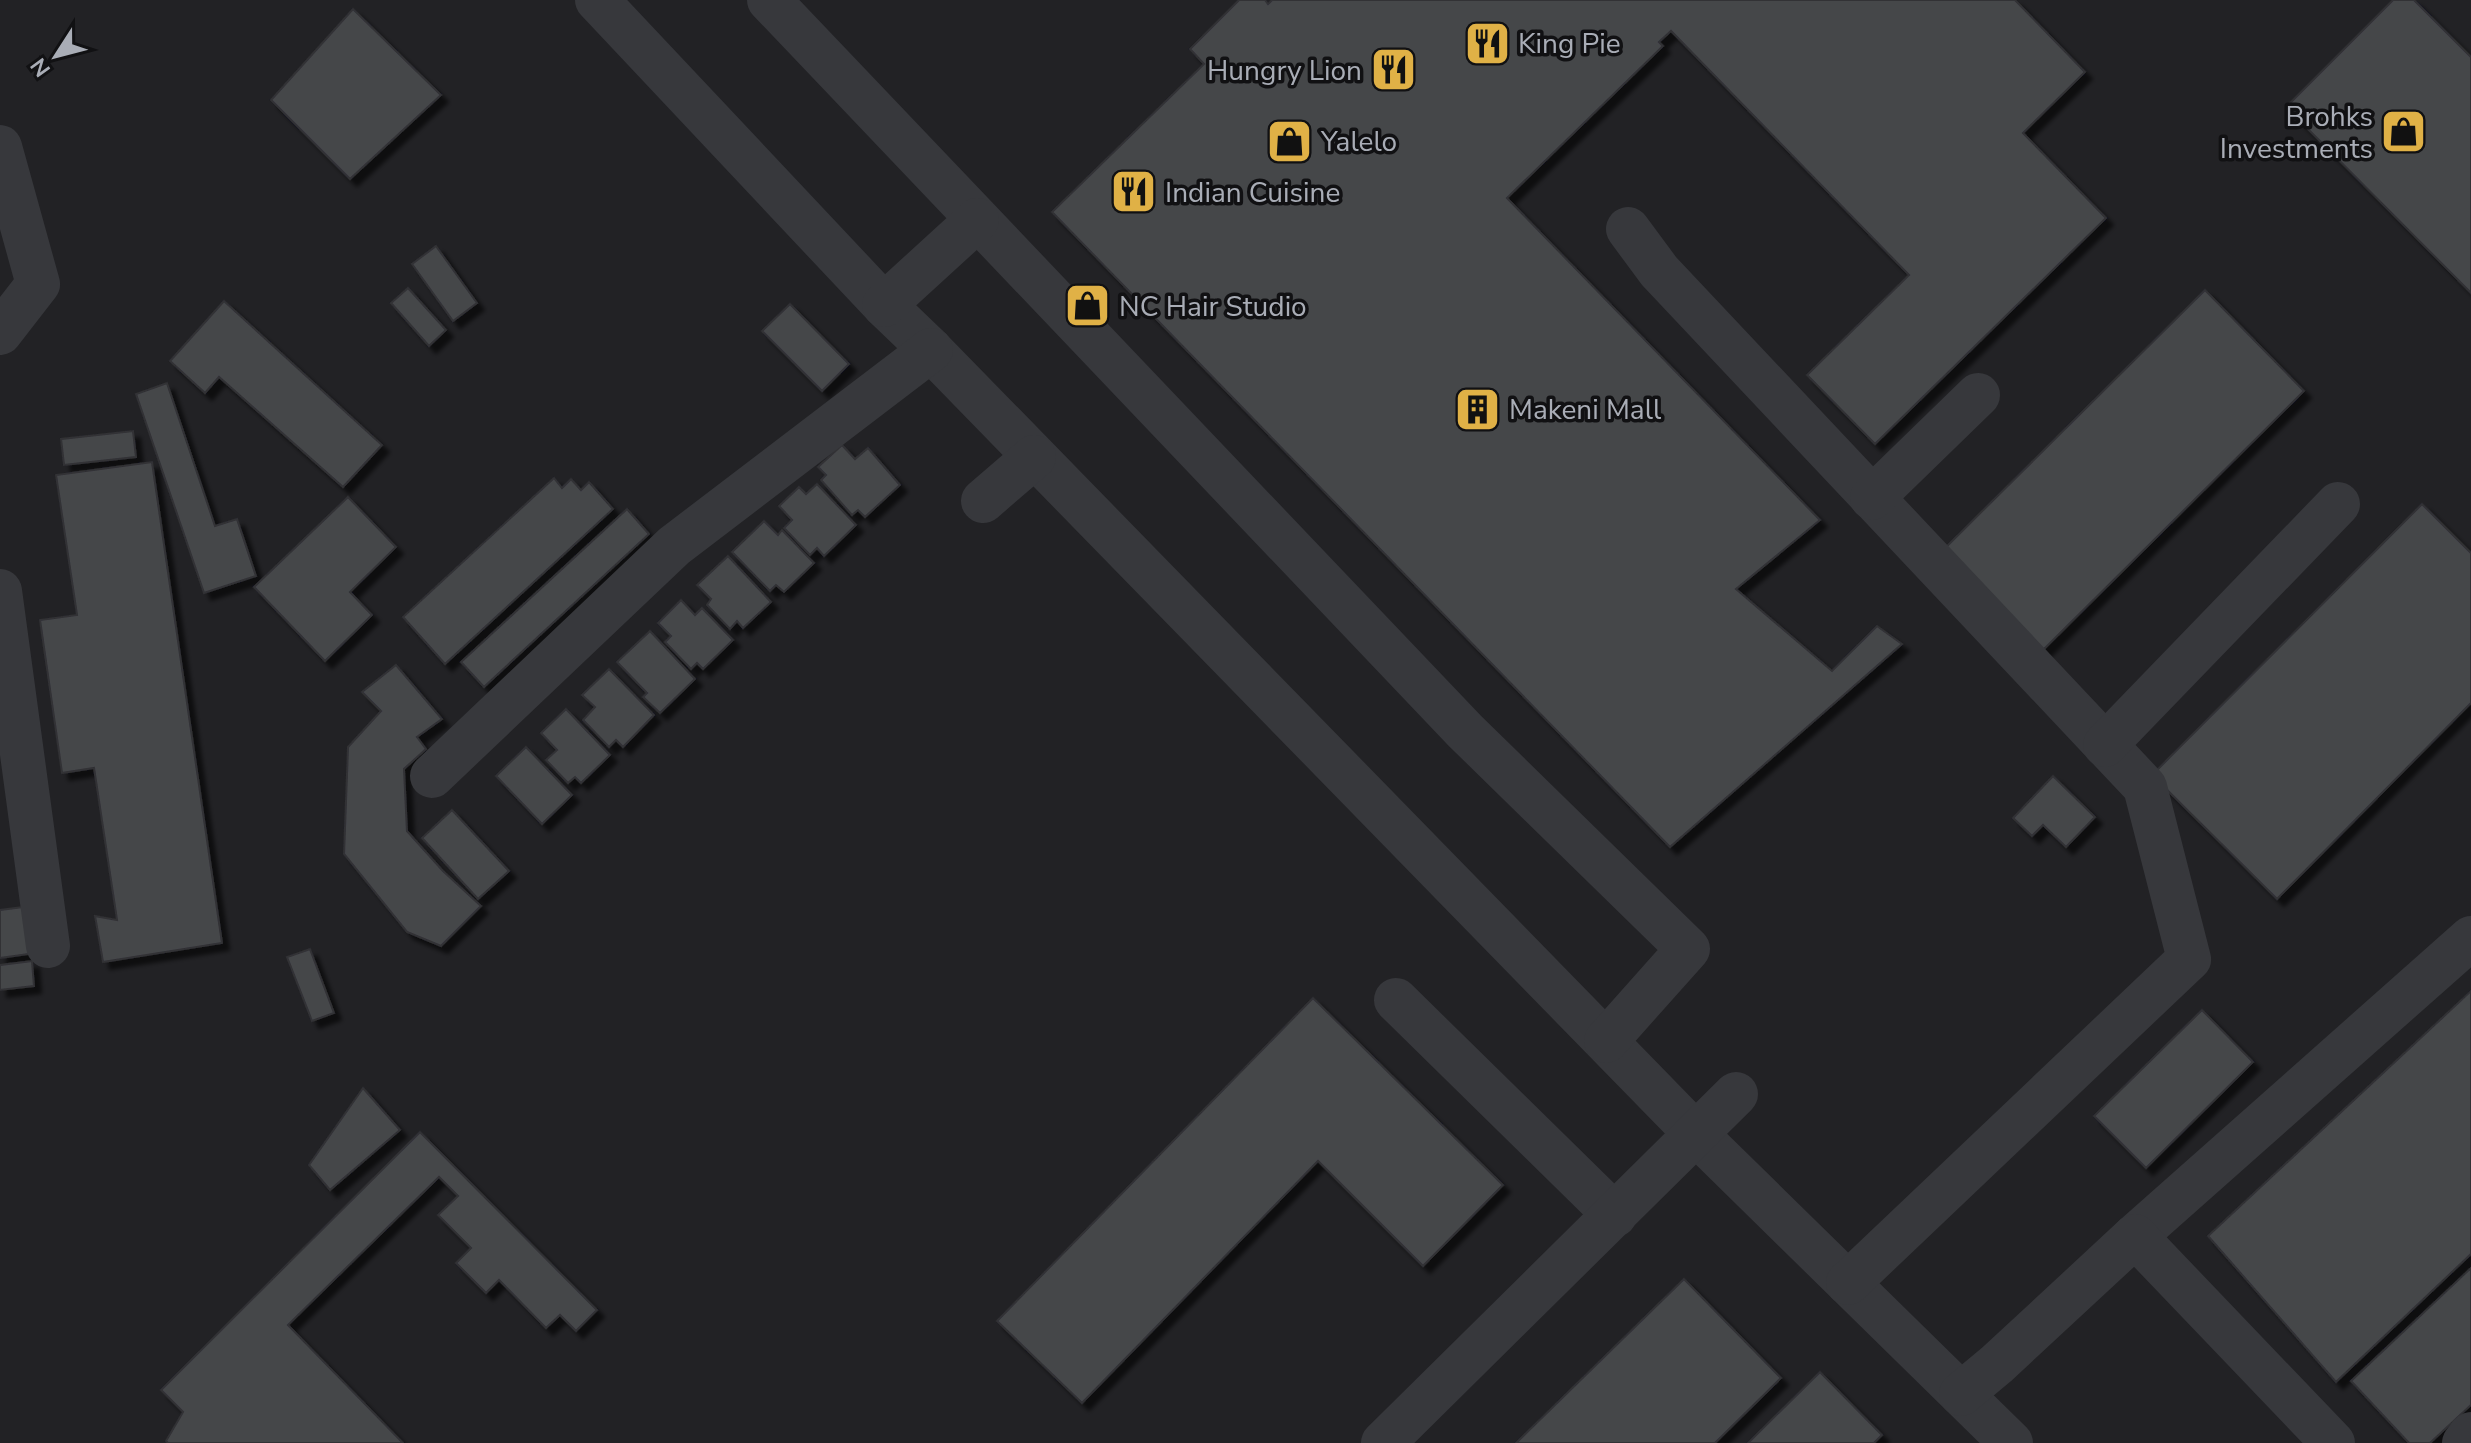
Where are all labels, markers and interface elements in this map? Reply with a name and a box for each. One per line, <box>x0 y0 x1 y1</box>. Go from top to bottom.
north arrow <box>16 16 96 96</box>
restaurant icon: King Pie <box>1463 19 1511 67</box>
place label: King Pie <box>1518 25 1621 63</box>
restaurant icon: Hungry Lion <box>1369 46 1417 94</box>
text: N <box>24 52 58 83</box>
place label: Hungry Lion <box>1207 52 1362 90</box>
place label: Brohks Investments <box>2220 98 2373 168</box>
shop icon: Brohks Investments <box>2380 108 2428 156</box>
shop icon: Yalelo <box>1266 117 1314 165</box>
place label: Yalelo <box>1320 123 1397 161</box>
restaurant icon: Indian Cuisine <box>1110 168 1158 216</box>
place label: Indian Cuisine <box>1165 174 1340 212</box>
shop icon: NC Hair Studio <box>1064 282 1112 330</box>
place label: NC Hair Studio <box>1119 288 1307 326</box>
building icon: Makeni Mall <box>1454 385 1502 433</box>
place label: Makeni Mall <box>1509 391 1662 429</box>

